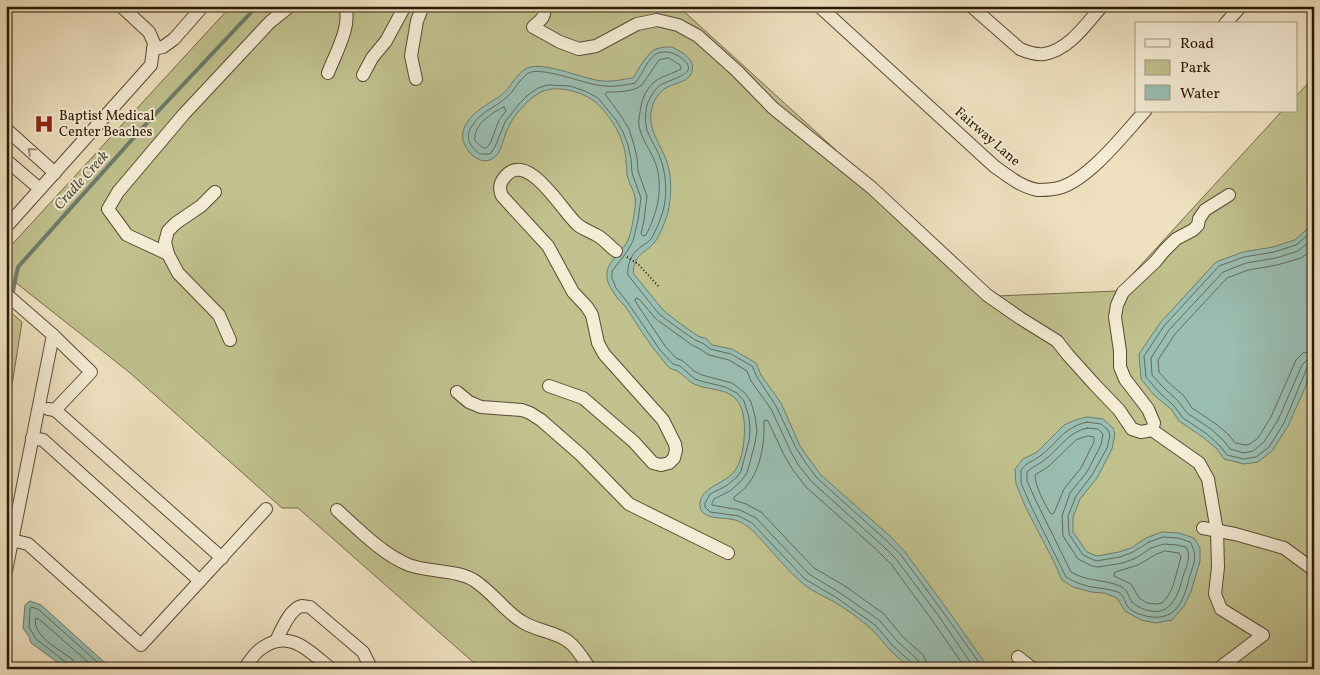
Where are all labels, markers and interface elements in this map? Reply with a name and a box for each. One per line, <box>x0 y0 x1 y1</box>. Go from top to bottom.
legend <box>1135 22 1298 112</box>
text: Road <box>1180 34 1214 55</box>
text: Park <box>1180 58 1211 79</box>
text: Water <box>1180 84 1220 105</box>
street label: Fairway Lane <box>950 103 1024 171</box>
place label: Baptist Medical Center Beaches <box>59 107 154 142</box>
hospital icon: Baptist Medical Center Beaches <box>33 113 55 135</box>
water label: Cradle Creek <box>50 147 114 215</box>
one-way arrow <box>27 148 36 157</box>

